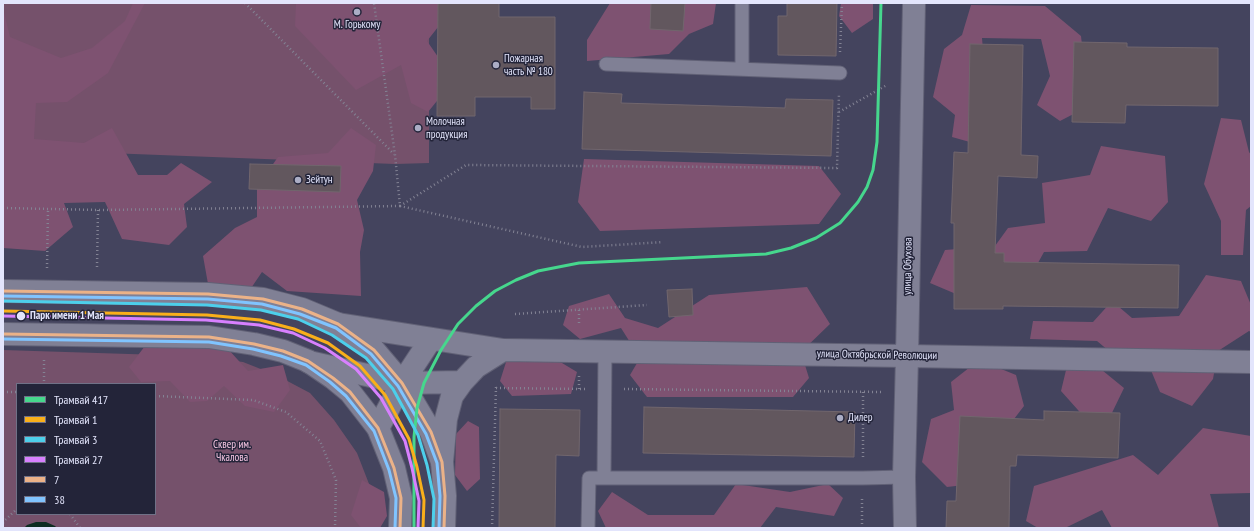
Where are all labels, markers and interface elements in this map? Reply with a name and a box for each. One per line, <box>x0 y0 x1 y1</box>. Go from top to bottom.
marker: М. Горькому <box>352 7 362 17</box>
place label: М. Горькому <box>334 18 380 32</box>
place label: Пожарная часть № 180 <box>504 52 553 78</box>
marker: Пожарная часть № 180 <box>491 60 501 70</box>
place label: Молочная продукция <box>426 115 467 141</box>
marker: Молочная продукция <box>413 123 423 133</box>
place label: Зейтун <box>306 173 333 187</box>
marker: Зейтун <box>293 175 303 185</box>
street label: улица Обухова <box>901 237 915 295</box>
place label: Парк имени 1 Мая <box>30 309 104 323</box>
marker: Парк имени 1 Мая <box>15 310 27 322</box>
street label: улица Октябрьской Революции <box>817 347 937 363</box>
legend <box>16 383 156 515</box>
text: Трамвай 417 <box>54 392 108 407</box>
place label: Дилер <box>848 411 873 425</box>
text: Трамвай 1 <box>54 412 97 427</box>
marker: Дилер <box>835 413 845 423</box>
text: Трамвай 3 <box>54 432 97 447</box>
park label: Сквер им. Чкалова <box>213 438 251 464</box>
text: Трамвай 27 <box>54 452 103 467</box>
text: 7 <box>54 472 59 487</box>
text: 38 <box>54 492 65 507</box>

